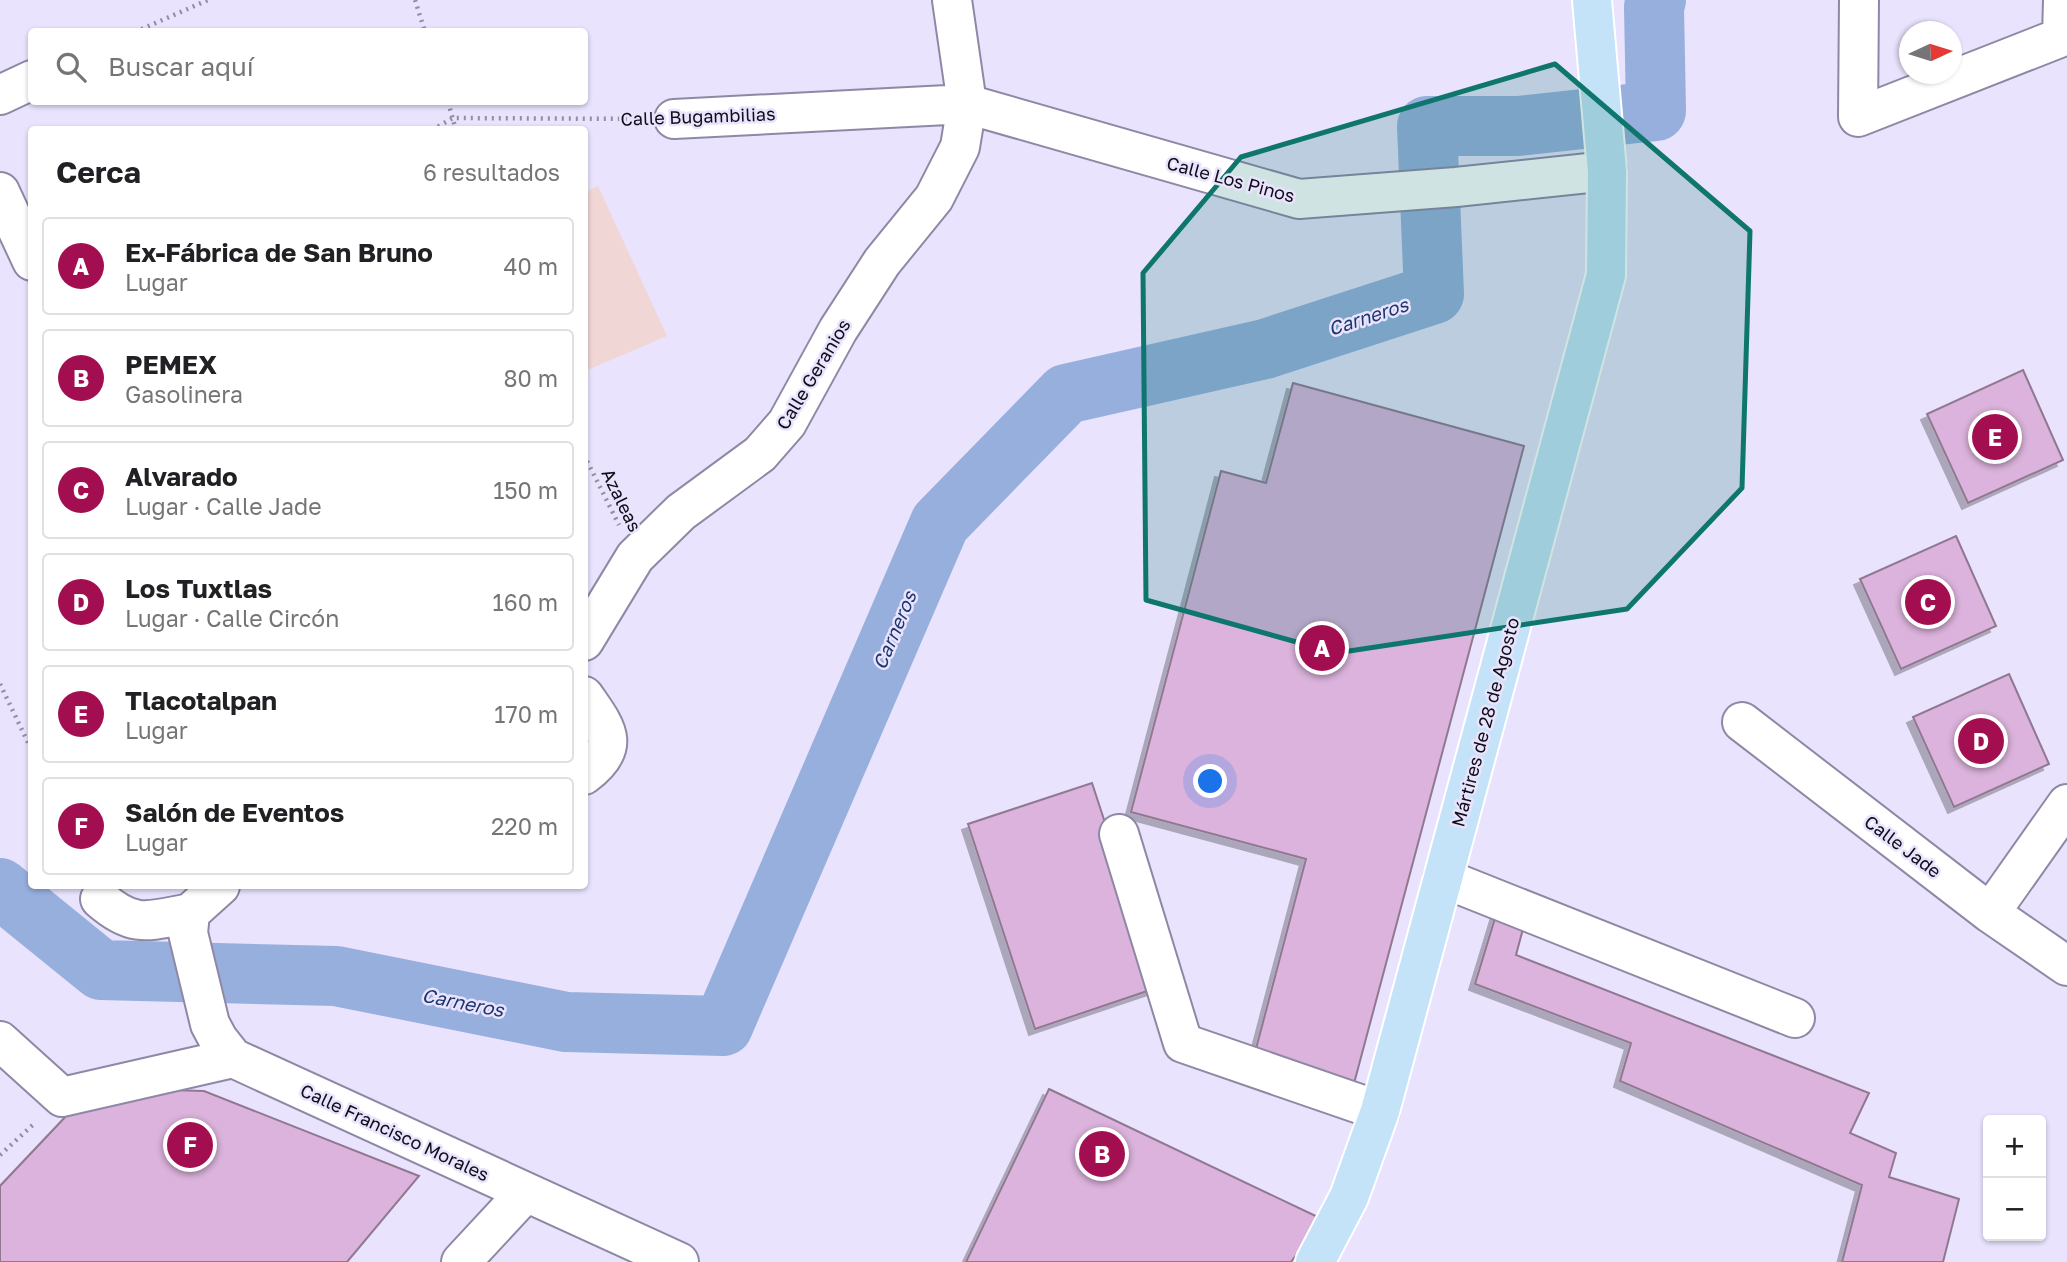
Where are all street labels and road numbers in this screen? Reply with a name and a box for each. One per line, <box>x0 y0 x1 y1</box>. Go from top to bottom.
street label: Calle Bugambilias <box>620 102 776 130</box>
street label: Calle Los Pinos <box>1165 151 1297 207</box>
street label: Calle Geranios <box>771 315 855 433</box>
street label: Azaleas <box>597 465 647 535</box>
street label: Mártires de 28 de Agosto <box>1446 615 1524 829</box>
street label: Calle Jade <box>1860 810 1946 882</box>
street label: Calle Francisco Morales <box>297 1079 493 1185</box>

